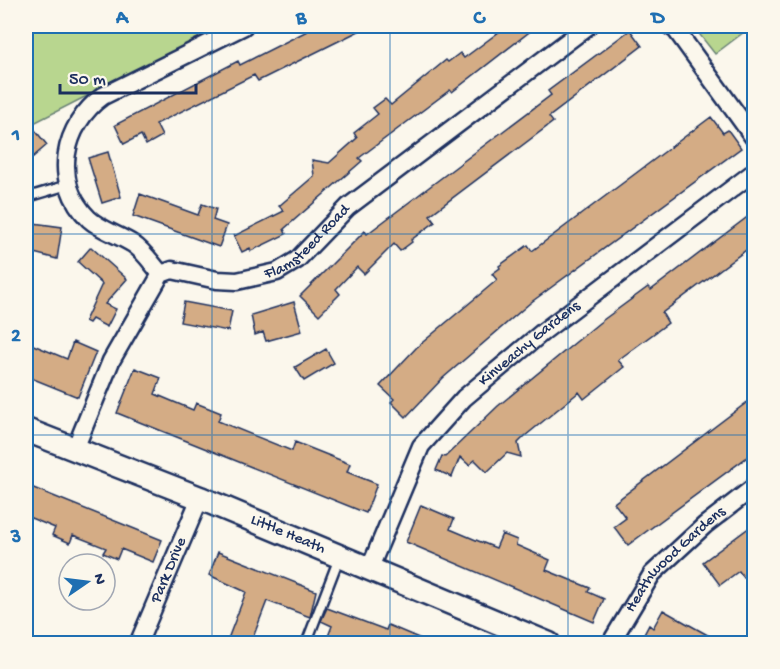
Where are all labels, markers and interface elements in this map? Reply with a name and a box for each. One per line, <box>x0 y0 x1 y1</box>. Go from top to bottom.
text: A <box>115 8 130 31</box>
text: B <box>295 8 307 31</box>
text: C <box>473 8 487 31</box>
text: D <box>649 8 665 31</box>
scale bar <box>60 57 196 95</box>
text: 50 m <box>69 70 106 91</box>
text: 1 <box>11 125 20 148</box>
street label: Flamsteed Road <box>261 200 356 284</box>
street label: Kinveachy Gardens <box>475 296 585 391</box>
text: 2 <box>11 326 21 349</box>
street label: Heathwood Gardens <box>622 502 731 616</box>
street label: Little Heath <box>248 511 328 559</box>
text: 3 <box>10 527 21 550</box>
street label: Park Drive <box>147 534 192 607</box>
north arrow <box>57 552 117 612</box>
text: N <box>88 572 109 587</box>

